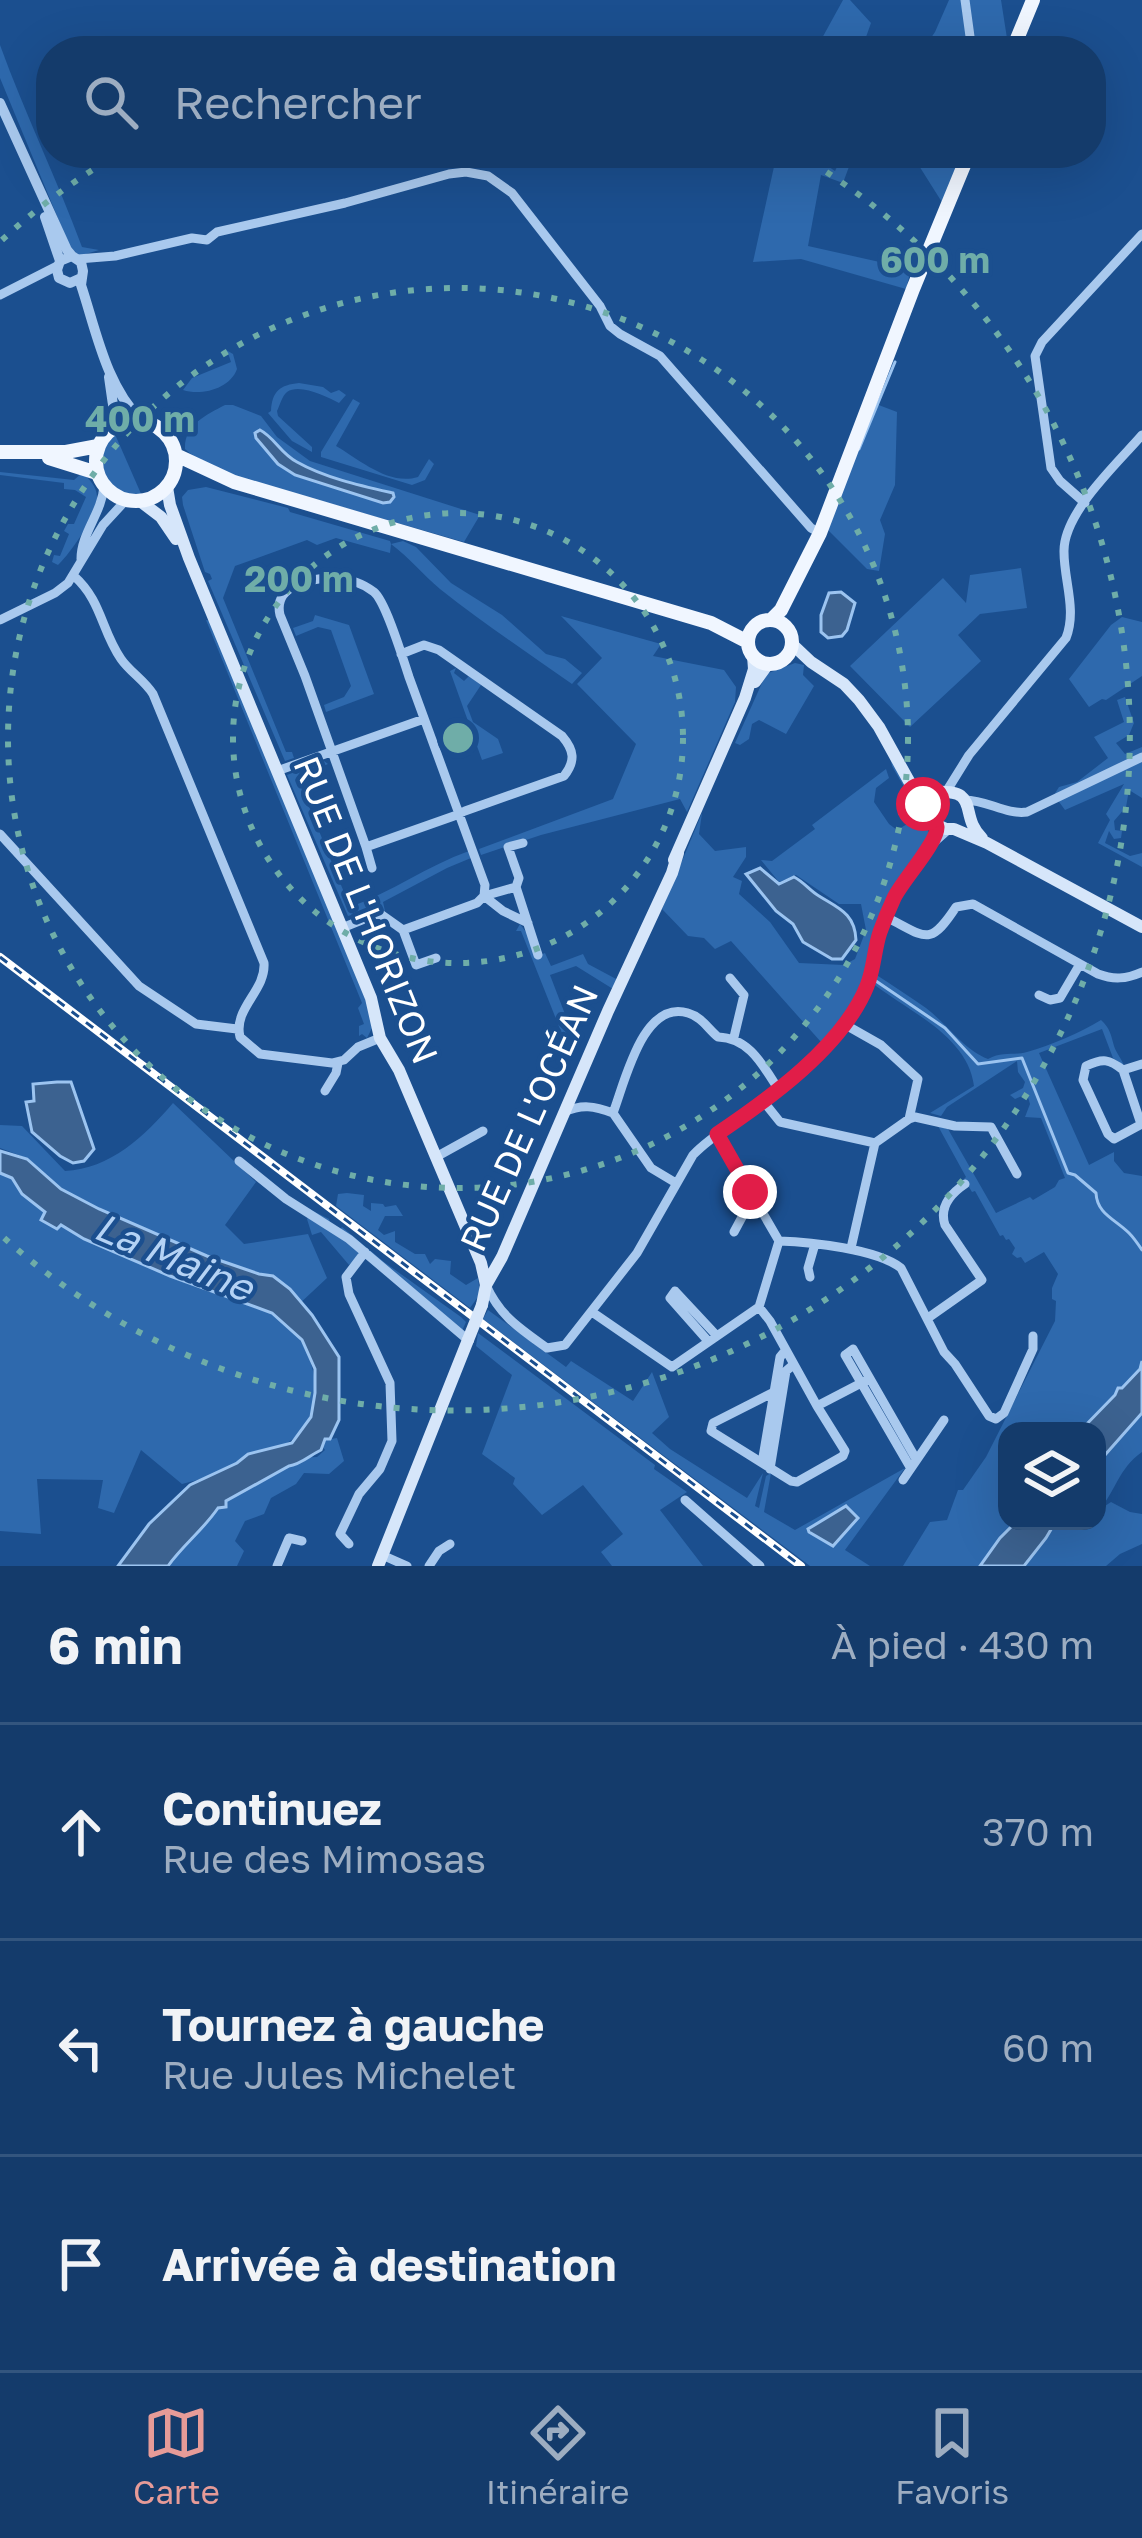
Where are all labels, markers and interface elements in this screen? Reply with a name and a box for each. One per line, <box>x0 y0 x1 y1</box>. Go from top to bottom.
search box <box>36 36 1106 168</box>
icon: search <box>78 69 144 135</box>
text: Rechercher <box>174 75 422 129</box>
text: 600 m <box>880 238 990 281</box>
text: 400 m <box>85 397 195 440</box>
text: 200 m <box>244 557 354 600</box>
centre of rings <box>437 717 479 759</box>
street label: RUE DE L'HORIZON <box>285 750 448 1070</box>
route start <box>896 777 950 831</box>
street label: RUE DE L'OCÉAN <box>451 978 607 1258</box>
route end <box>723 1165 777 1219</box>
water label: La Maine <box>88 1202 262 1312</box>
map controls <box>998 1422 1106 1530</box>
button: layers <box>998 1422 1106 1530</box>
text: 6 min <box>48 1614 183 1675</box>
text: À pied · 430 m <box>831 1621 1094 1668</box>
text: Continuez <box>162 1781 382 1835</box>
icon: ahead <box>48 1799 114 1865</box>
text: 370 m <box>982 1808 1094 1855</box>
text: Rue des Mimosas <box>162 1835 486 1882</box>
text: Tournez à gauche <box>162 1997 544 2051</box>
icon: left <box>48 2015 114 2081</box>
text: 60 m <box>1002 2024 1094 2071</box>
text: Rue Jules Michelet <box>162 2051 516 2098</box>
icon: arrive <box>48 2231 114 2297</box>
text: Arrivée à destination <box>162 2237 617 2291</box>
tab: Carte <box>133 2400 220 2511</box>
tab: Itinéraire <box>486 2400 629 2511</box>
tab: Favoris <box>895 2400 1009 2511</box>

